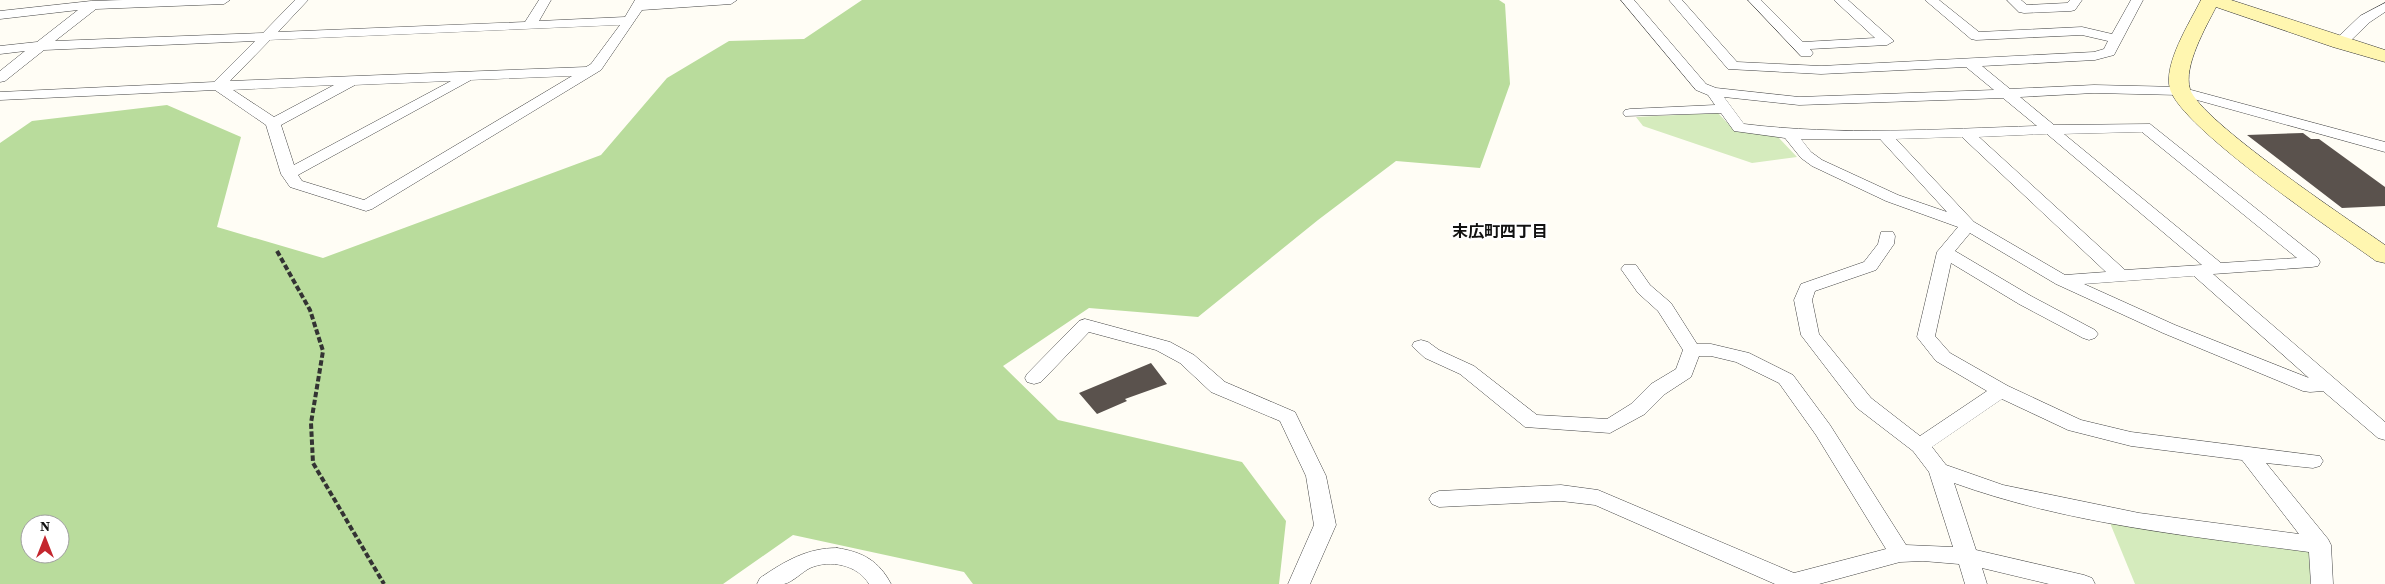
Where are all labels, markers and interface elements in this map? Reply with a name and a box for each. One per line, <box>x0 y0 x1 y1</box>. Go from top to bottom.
district label: 末広町四丁目 <box>1452 220 1548 242</box>
north arrow <box>20 514 70 564</box>
text: N <box>40 516 50 536</box>

